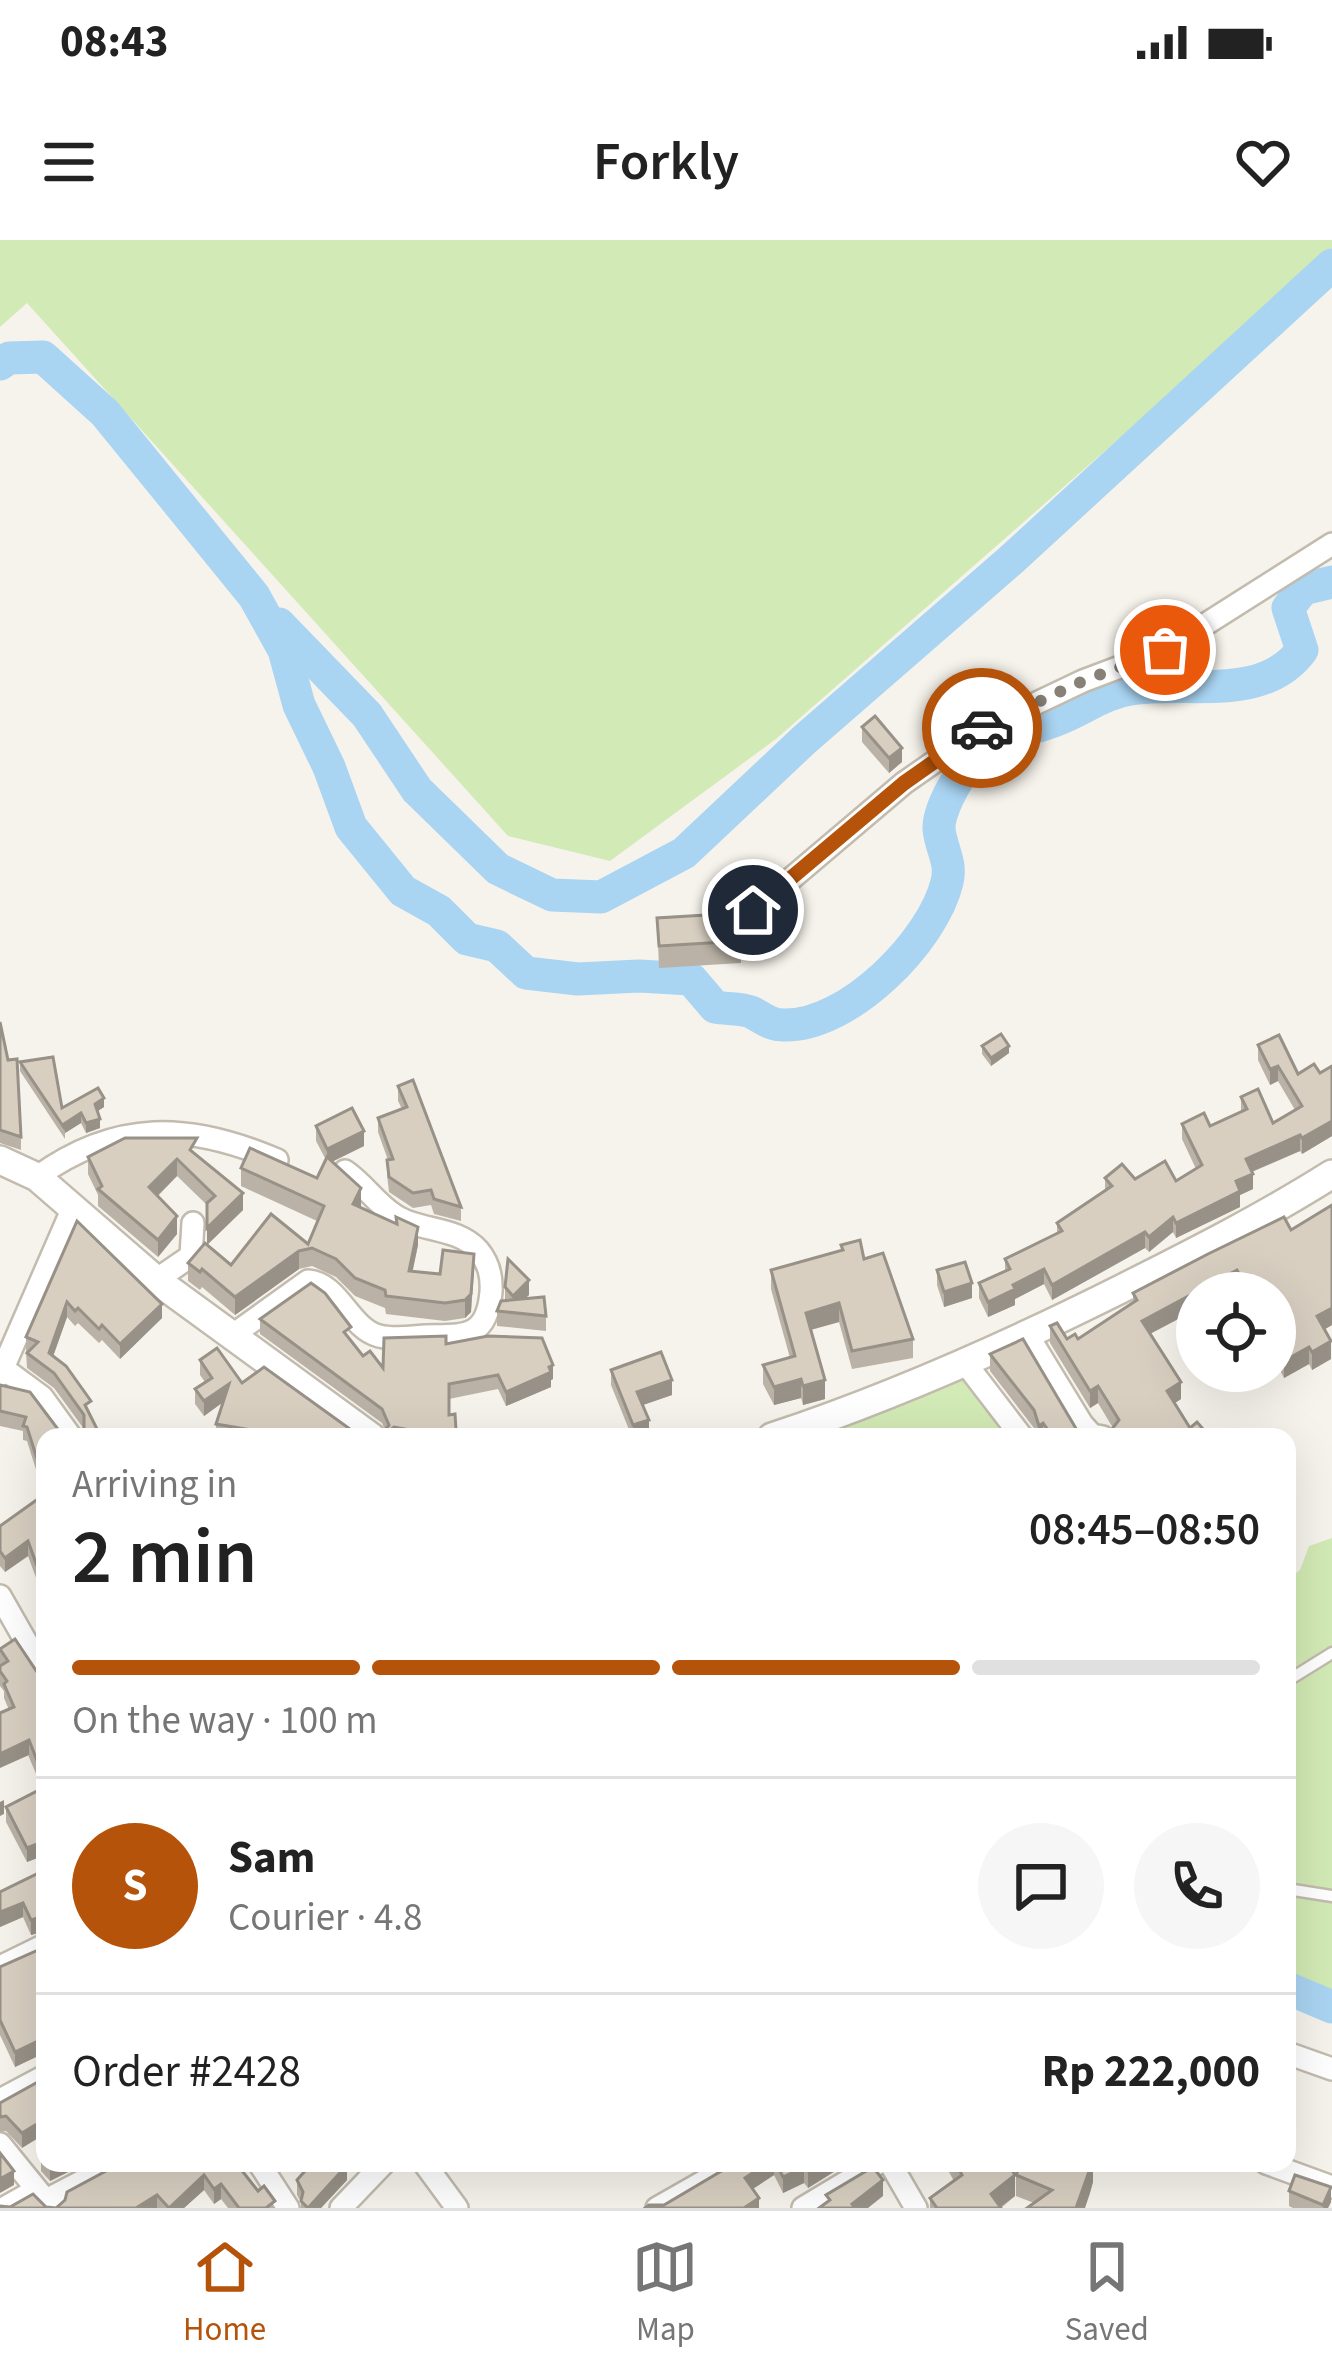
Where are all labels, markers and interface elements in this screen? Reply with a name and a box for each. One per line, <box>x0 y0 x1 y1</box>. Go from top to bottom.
text: 08:43 <box>60 10 169 74</box>
text: Forkly <box>593 124 739 201</box>
icon: menu <box>36 129 102 195</box>
icon: heart <box>1230 129 1296 195</box>
pin <box>1114 599 1216 701</box>
icon: bag <box>1132 617 1198 683</box>
courier <box>922 668 1042 788</box>
icon: car <box>949 695 1015 761</box>
pin <box>702 859 804 961</box>
icon: home <box>720 877 786 943</box>
map controls <box>1176 1272 1296 1392</box>
button: locate <box>1176 1272 1296 1392</box>
text: Arriving in <box>72 1457 237 1513</box>
text: 08:45–08:50 <box>1029 1498 1260 1562</box>
text: 2 min <box>72 1502 257 1613</box>
text: On the way · 100 m <box>72 1693 378 1749</box>
button: chat <box>978 1823 1104 1949</box>
button: phone <box>1134 1823 1260 1949</box>
text: Sam <box>228 1826 315 1890</box>
text: S <box>122 1854 148 1918</box>
text: Courier · 4.8 <box>228 1890 422 1946</box>
text: Order #2428 <box>72 2040 301 2104</box>
text: Rp 222,000 <box>1042 2040 1260 2104</box>
tab: Home <box>183 2234 266 2353</box>
tab: Map <box>632 2234 698 2353</box>
tab: Saved <box>1065 2234 1149 2353</box>

